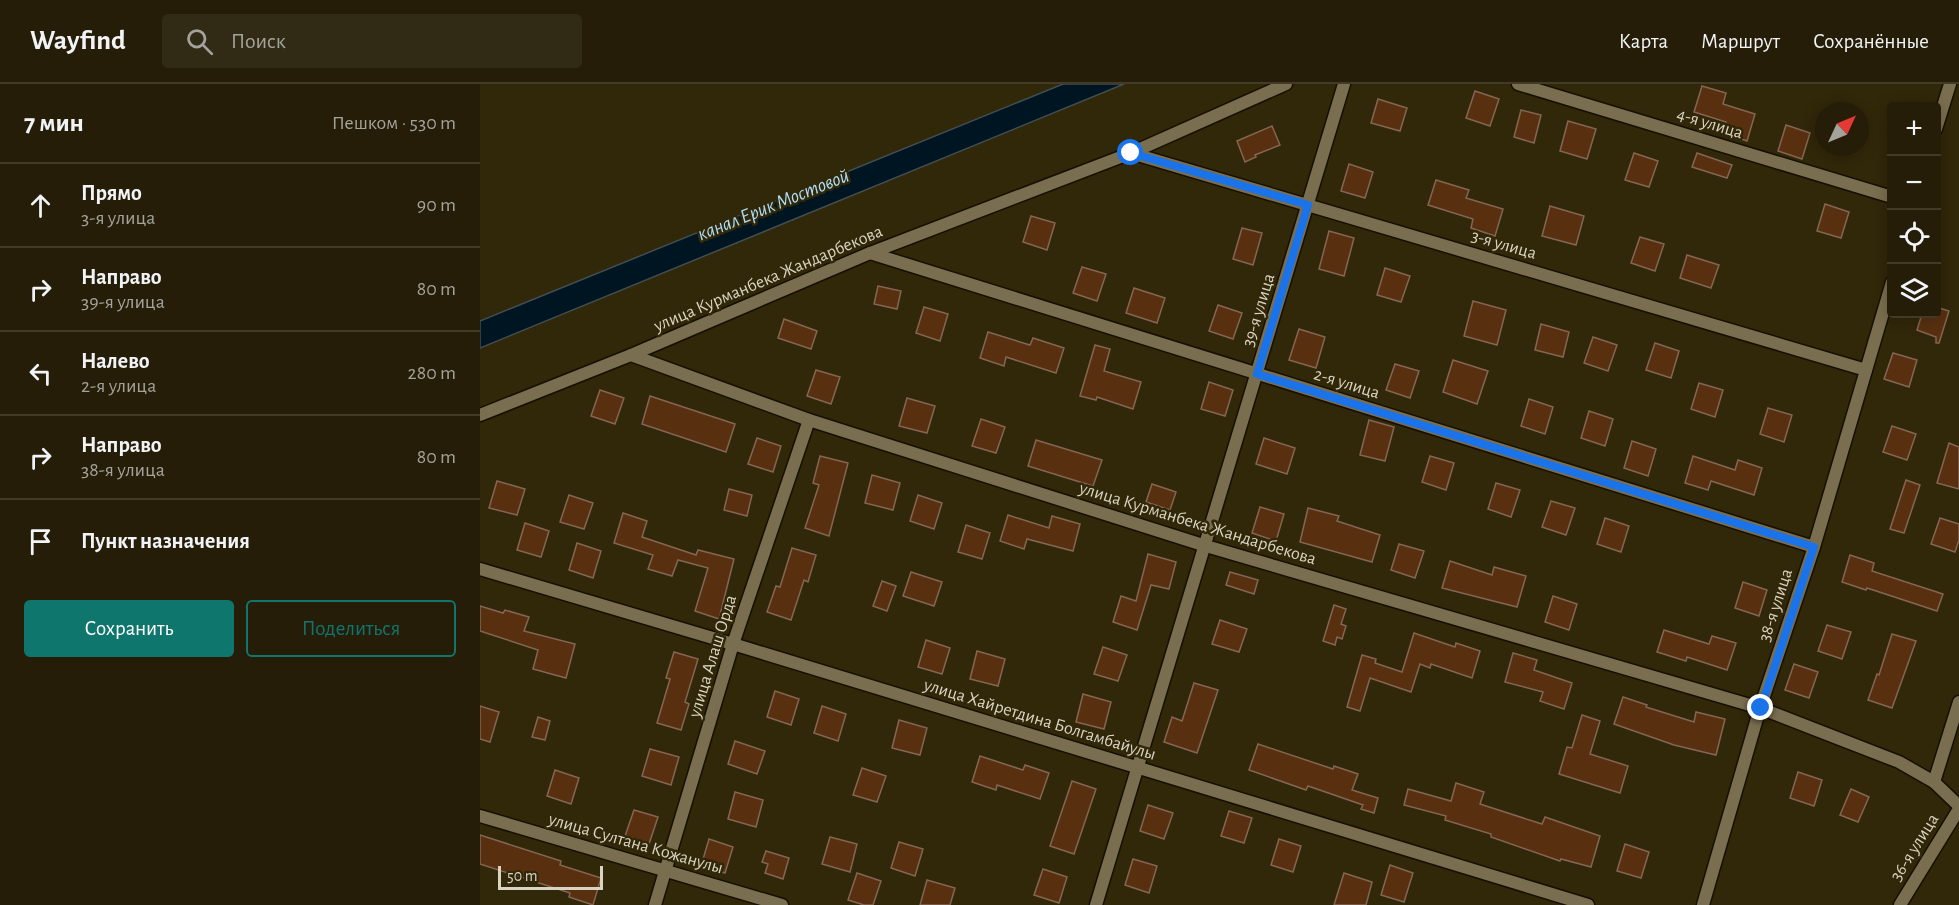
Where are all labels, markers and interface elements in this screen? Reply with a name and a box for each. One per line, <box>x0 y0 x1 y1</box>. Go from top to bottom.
search box <box>162 14 582 68</box>
icon: search <box>183 25 216 58</box>
text: Wayfind <box>30 27 126 55</box>
text: Поиск <box>231 30 286 52</box>
text: Карта <box>1619 31 1668 52</box>
text: Маршрут <box>1701 31 1780 52</box>
text: Сохранённые <box>1813 31 1929 52</box>
north arrow <box>1815 102 1869 156</box>
map controls <box>1887 102 1941 318</box>
button: + <box>1887 102 1941 156</box>
street label: 4-я улица <box>1674 105 1745 143</box>
text: 7 мин <box>24 110 84 136</box>
text: Пешком · 530 m <box>332 113 456 133</box>
route start <box>1117 139 1143 165</box>
button: − <box>1887 156 1941 210</box>
water label: канал Ерик Мостовой <box>695 165 852 244</box>
text: Прямо <box>81 182 142 204</box>
icon: ahead <box>24 189 57 222</box>
text: 90 m <box>417 195 456 215</box>
text: 3-я улица <box>81 208 155 228</box>
button: locate <box>1887 210 1941 264</box>
street label: улица Курманбека Жандарбекова <box>650 222 885 336</box>
street label: 3-я улица <box>1469 227 1538 263</box>
button: layers <box>1887 264 1941 318</box>
text: Направо <box>81 266 162 288</box>
street label: 39-я улица <box>1239 272 1279 349</box>
icon: right <box>24 273 57 306</box>
text: 80 m <box>417 279 456 299</box>
text: 39-я улица <box>81 292 165 312</box>
text: Налево <box>81 350 150 372</box>
icon: left <box>24 357 57 390</box>
text: 280 m <box>408 363 456 383</box>
street label: 2-я улица <box>1312 365 1382 402</box>
text: 2-я улица <box>81 376 156 396</box>
text: Направо <box>81 434 162 456</box>
icon: right <box>24 441 57 474</box>
text: 80 m <box>417 447 456 467</box>
text: 38-я улица <box>81 460 165 480</box>
street label: улица Курманбека Жандарбекова <box>1076 478 1319 569</box>
icon: arrive <box>24 525 57 558</box>
text: Пункт назначения <box>81 530 250 552</box>
street label: 38-я улица <box>1756 567 1796 644</box>
street label: улица Алаш Орда <box>685 593 740 721</box>
button: Сохранить <box>24 600 234 657</box>
button: Поделиться <box>246 600 456 657</box>
street label: улица Хайретдина Болгамбайулы <box>921 675 1158 764</box>
route end <box>1747 694 1773 720</box>
street label: улица Султана Кожанулы <box>545 810 725 878</box>
street label: 36-я улица <box>1887 811 1942 884</box>
scale bar <box>498 863 603 890</box>
text: 50 m <box>507 868 538 884</box>

